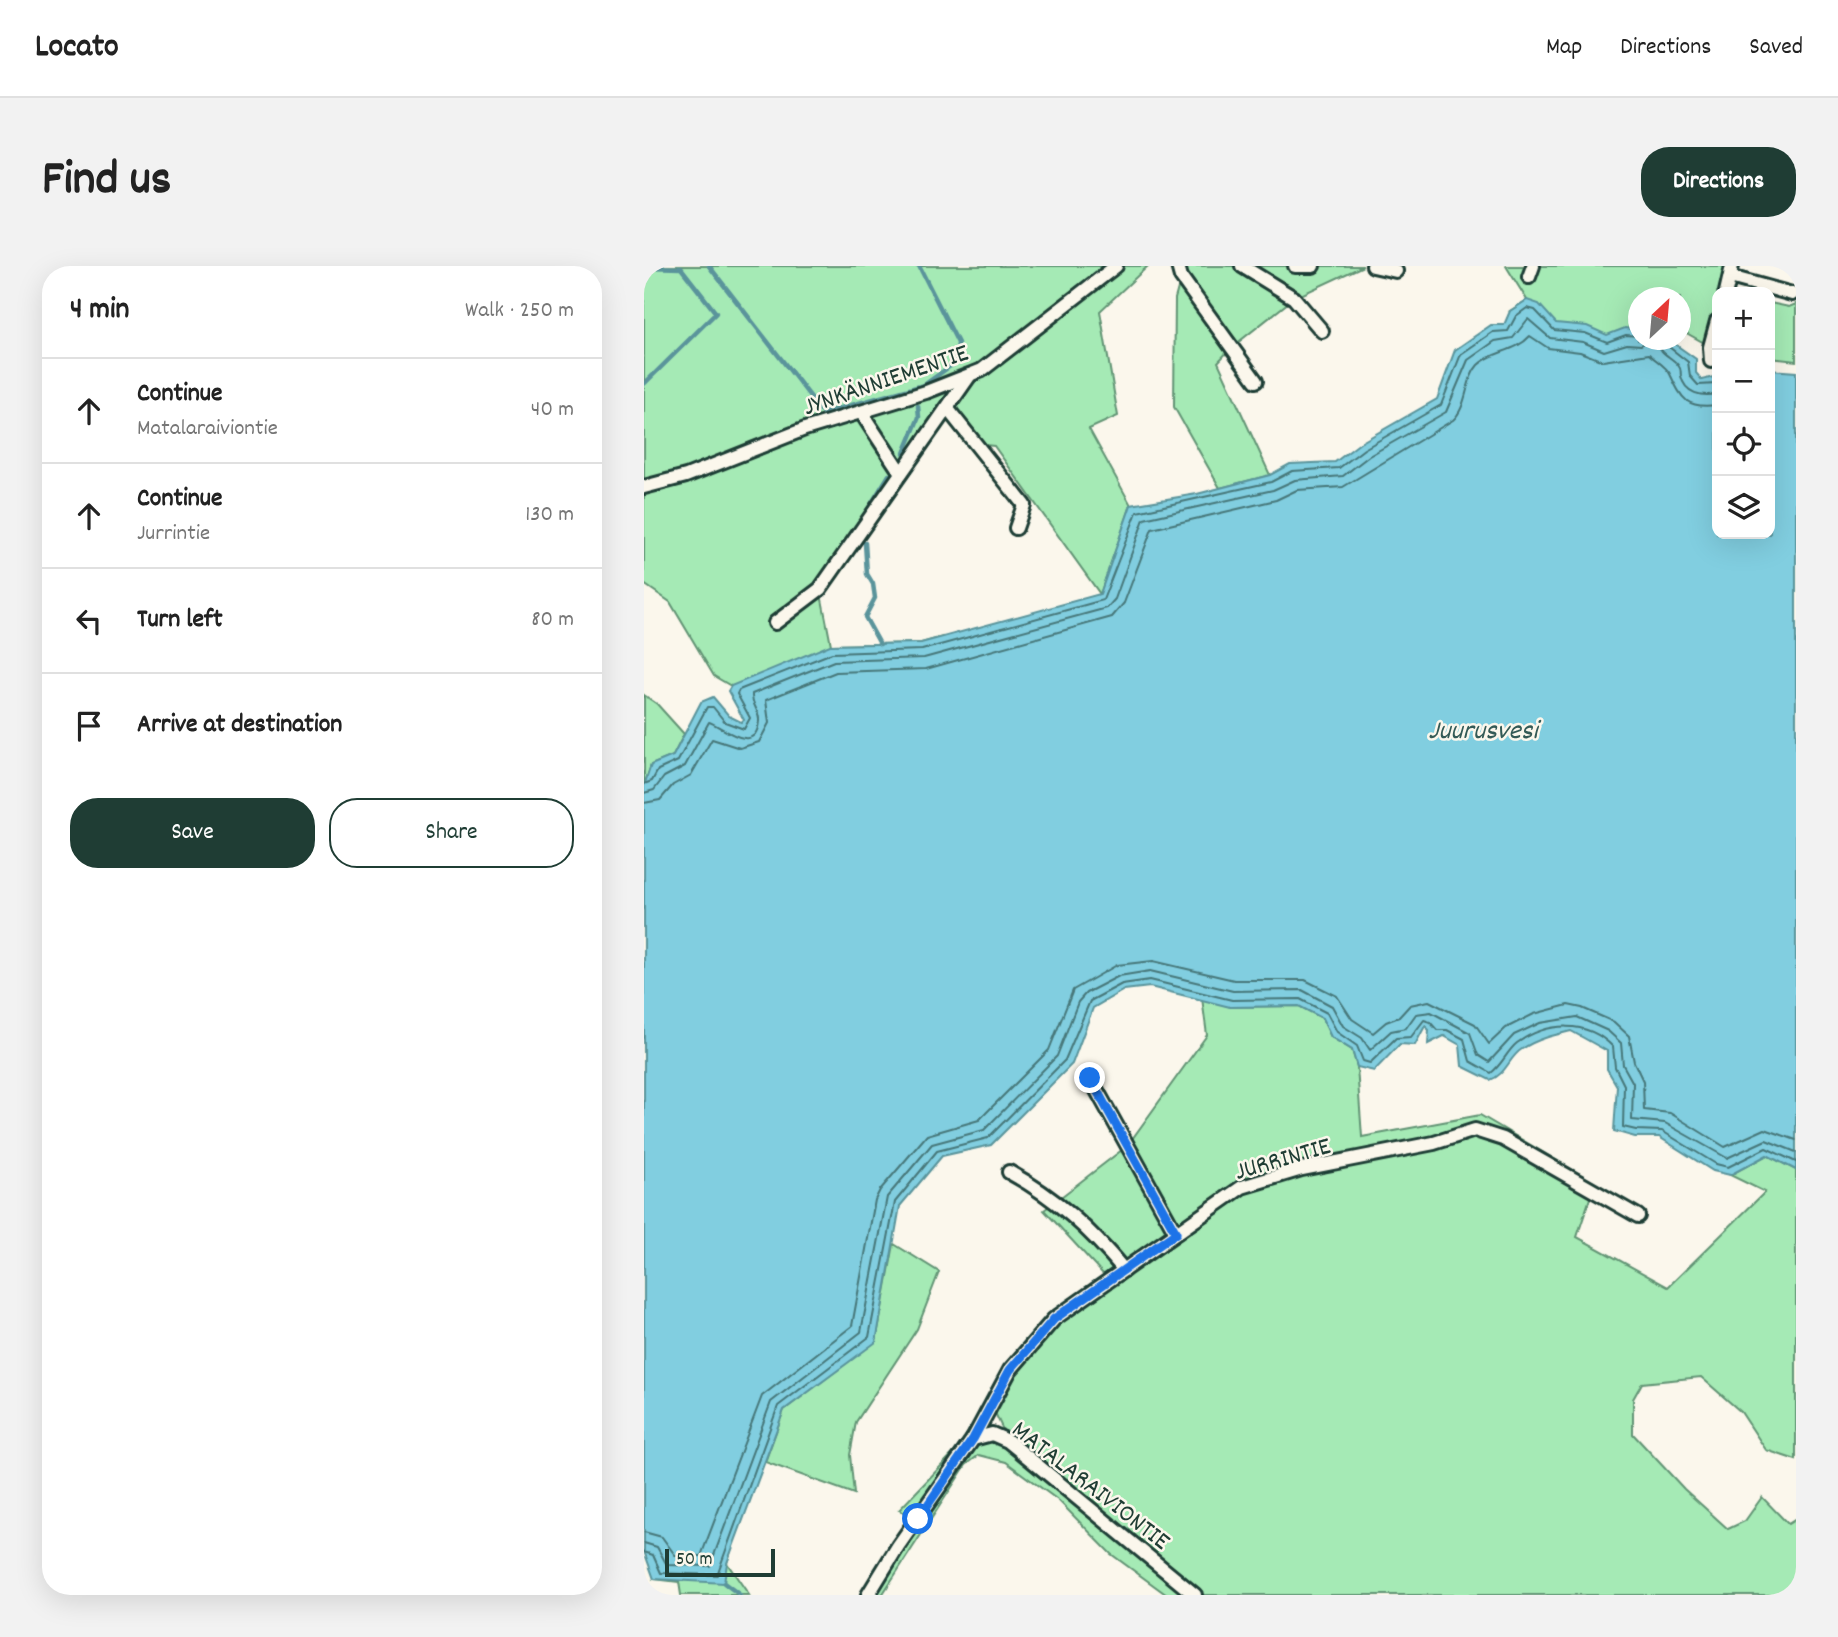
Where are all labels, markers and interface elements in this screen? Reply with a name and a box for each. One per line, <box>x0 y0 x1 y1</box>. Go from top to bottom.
text: Locato <box>35 25 119 72</box>
text: Map <box>1546 31 1582 65</box>
text: Directions <box>1620 31 1711 65</box>
text: Saved <box>1749 31 1803 65</box>
text: Find us <box>42 147 171 217</box>
button: Directions <box>1641 147 1796 217</box>
north arrow <box>1628 287 1691 350</box>
map controls <box>1712 287 1775 539</box>
button: + <box>1712 287 1775 350</box>
text: 4 min <box>70 290 129 333</box>
text: Walk · 250 m <box>465 295 574 328</box>
street label: JYNKÄNNIEMENTIE <box>798 336 974 427</box>
button: − <box>1712 350 1775 413</box>
text: Continue <box>137 376 222 413</box>
icon: ahead <box>70 392 108 430</box>
text: 40 m <box>531 394 574 427</box>
text: Matalaraiviontie <box>137 413 278 446</box>
button: locate <box>1712 413 1775 476</box>
button: layers <box>1712 476 1775 539</box>
text: Continue <box>137 481 222 518</box>
icon: ahead <box>70 497 108 535</box>
text: 130 m <box>525 499 574 532</box>
text: Jurrintie <box>137 518 210 551</box>
icon: left <box>70 602 108 640</box>
text: Turn left <box>137 602 223 639</box>
text: 80 m <box>531 604 574 637</box>
icon: arrive <box>70 707 108 745</box>
text: Arrive at destination <box>137 707 342 744</box>
water label: Juurusvesi <box>1428 713 1542 753</box>
button: Save <box>70 798 315 868</box>
button: Share <box>329 798 574 868</box>
route end <box>1074 1062 1105 1093</box>
street label: JURRINTIE <box>1231 1129 1336 1192</box>
street label: MATALARAIVIONTIE <box>1003 1413 1177 1561</box>
route start <box>902 1503 933 1534</box>
scale bar <box>665 1546 775 1578</box>
text: 50 m <box>676 1547 713 1574</box>

